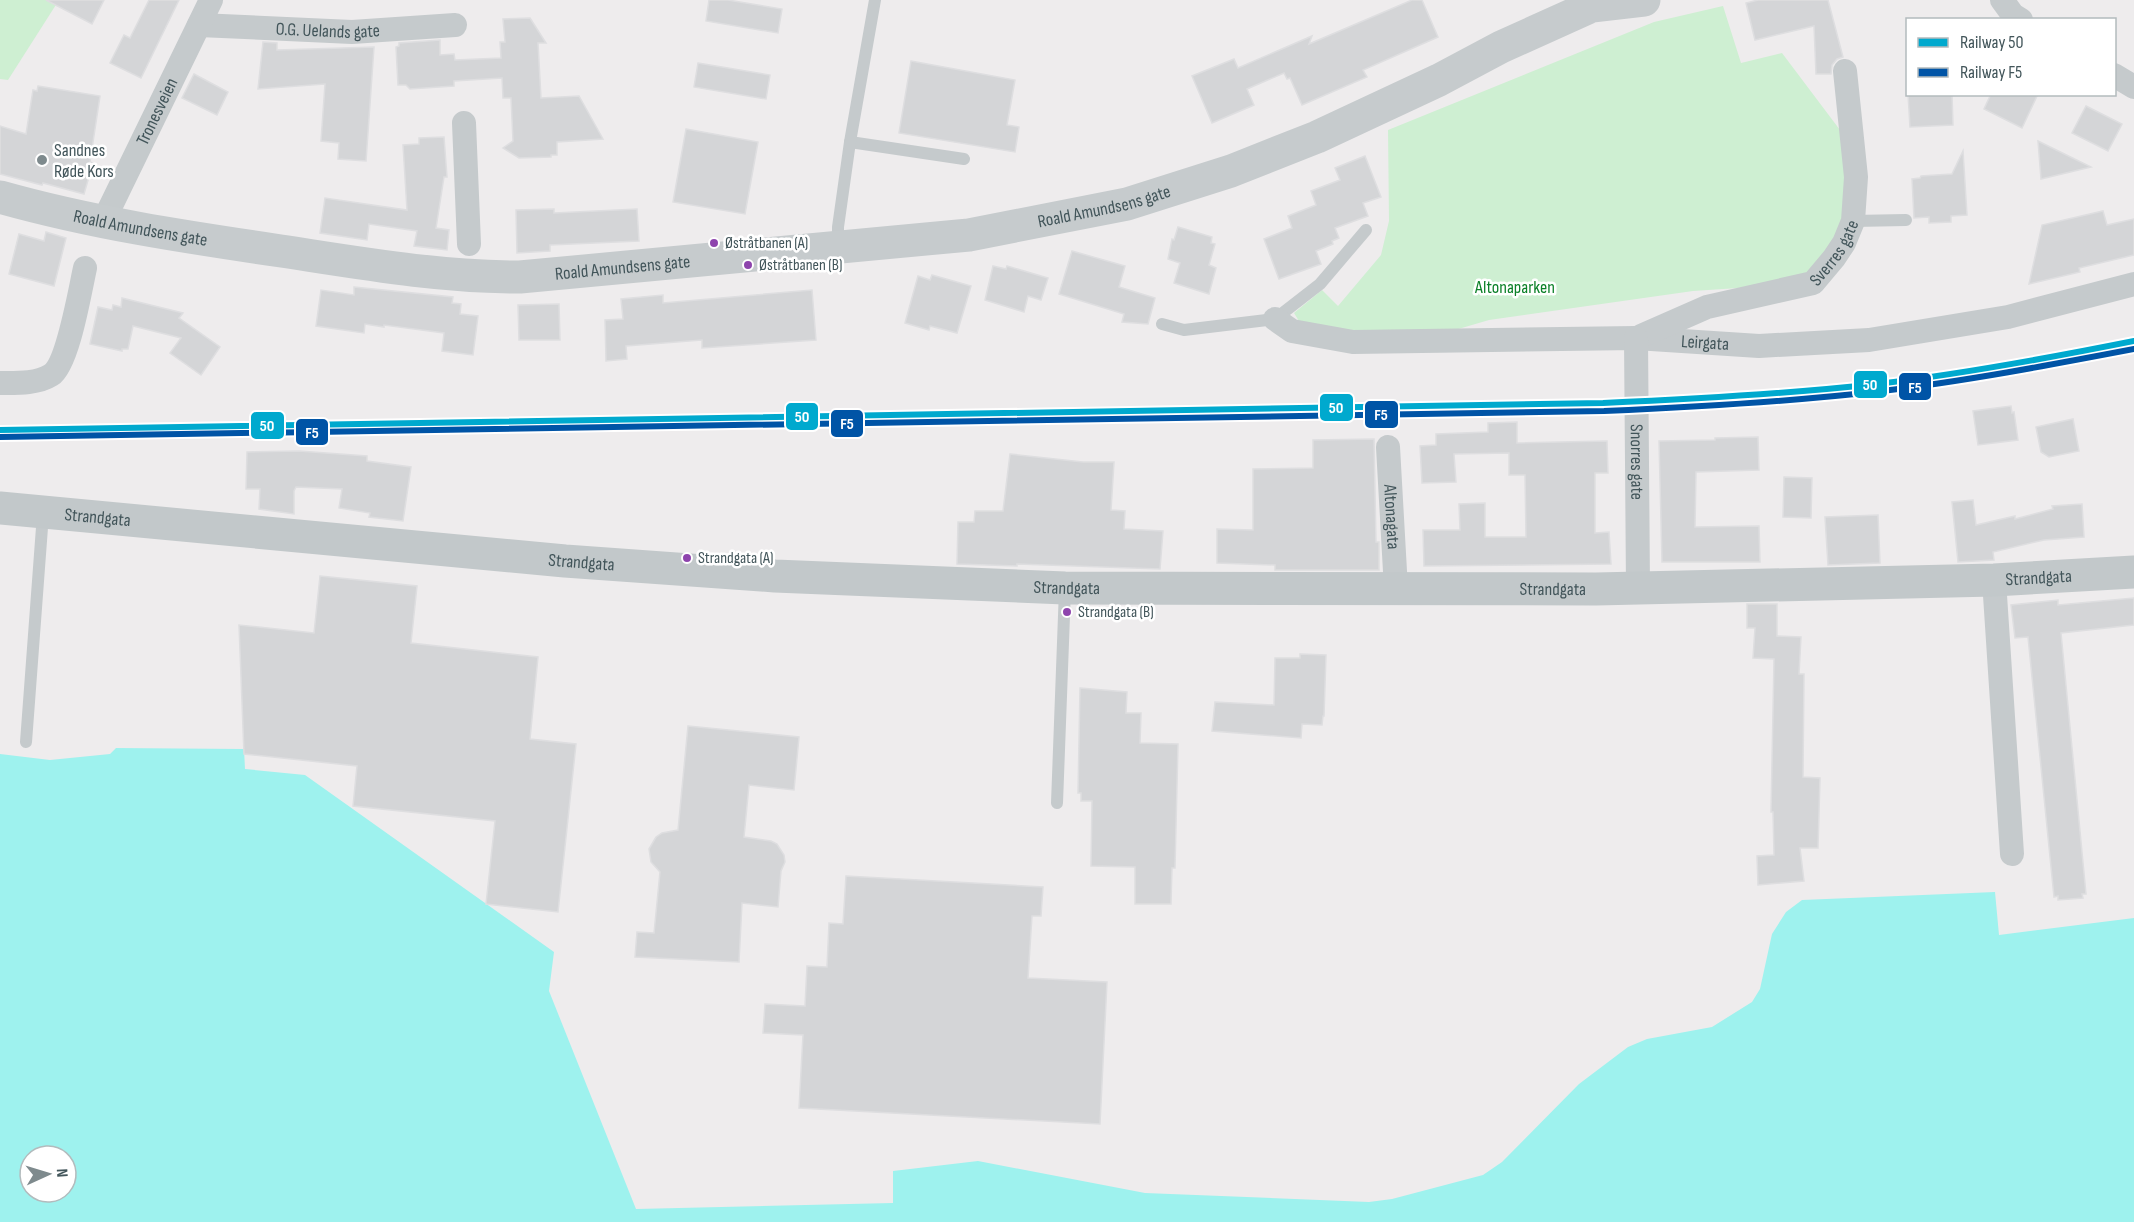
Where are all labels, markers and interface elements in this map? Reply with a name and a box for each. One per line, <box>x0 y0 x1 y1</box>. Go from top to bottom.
street label: O.G. Uelands gate <box>275 18 381 43</box>
legend <box>1906 18 2116 96</box>
text: Railway 50 <box>1960 32 2023 53</box>
text: Railway F5 <box>1960 62 2022 83</box>
street label: Tronesveien <box>132 74 182 148</box>
place label: Sandnes Røde Kors <box>54 140 114 182</box>
marker: Sandnes Røde Kors <box>35 153 49 167</box>
street label: Roald Amundsens gate <box>1036 180 1173 232</box>
street label: Roald Amundsens gate <box>72 205 209 250</box>
street label: Sverres gate <box>1805 217 1863 290</box>
place label: Østråtbanen (A) <box>725 234 808 253</box>
marker: Østråtbanen (A) <box>708 237 720 249</box>
street label: Roald Amundsens gate <box>554 251 691 284</box>
place label: Østråtbanen (B) <box>759 256 842 275</box>
marker: Østråtbanen (B) <box>742 259 754 271</box>
park label: Altonaparken <box>1474 277 1555 298</box>
street label: Leirgata <box>1680 330 1730 355</box>
line badge: 50 <box>1853 370 1888 399</box>
line badge: F5 <box>1898 372 1932 401</box>
text: 50 <box>1863 376 1877 395</box>
text: F5 <box>1908 379 1922 398</box>
line badge: 50 <box>1319 393 1354 422</box>
text: 50 <box>1329 399 1343 418</box>
line badge: F5 <box>1364 400 1399 429</box>
line badge: 50 <box>785 402 819 431</box>
text: F5 <box>1374 406 1388 425</box>
text: 50 <box>795 408 809 427</box>
line badge: F5 <box>830 409 864 438</box>
line badge: 50 <box>250 411 285 440</box>
text: F5 <box>840 415 854 434</box>
text: 50 <box>260 417 274 436</box>
line badge: F5 <box>295 418 329 446</box>
text: F5 <box>305 424 319 443</box>
street label: Snorres gate <box>1626 424 1648 500</box>
street label: Altonagata <box>1380 483 1404 550</box>
street label: Strandgata <box>63 504 132 531</box>
street label: Strandgata <box>547 549 615 575</box>
place label: Strandgata (A) <box>698 549 773 568</box>
marker: Strandgata (A) <box>681 552 693 564</box>
street label: Strandgata <box>2005 565 2072 590</box>
street label: Strandgata <box>1033 576 1100 599</box>
street label: Strandgata <box>1519 578 1586 599</box>
place label: Strandgata (B) <box>1078 603 1154 622</box>
marker: Strandgata (B) <box>1061 606 1073 618</box>
north arrow <box>18 1144 78 1204</box>
text: N <box>52 1168 71 1178</box>

